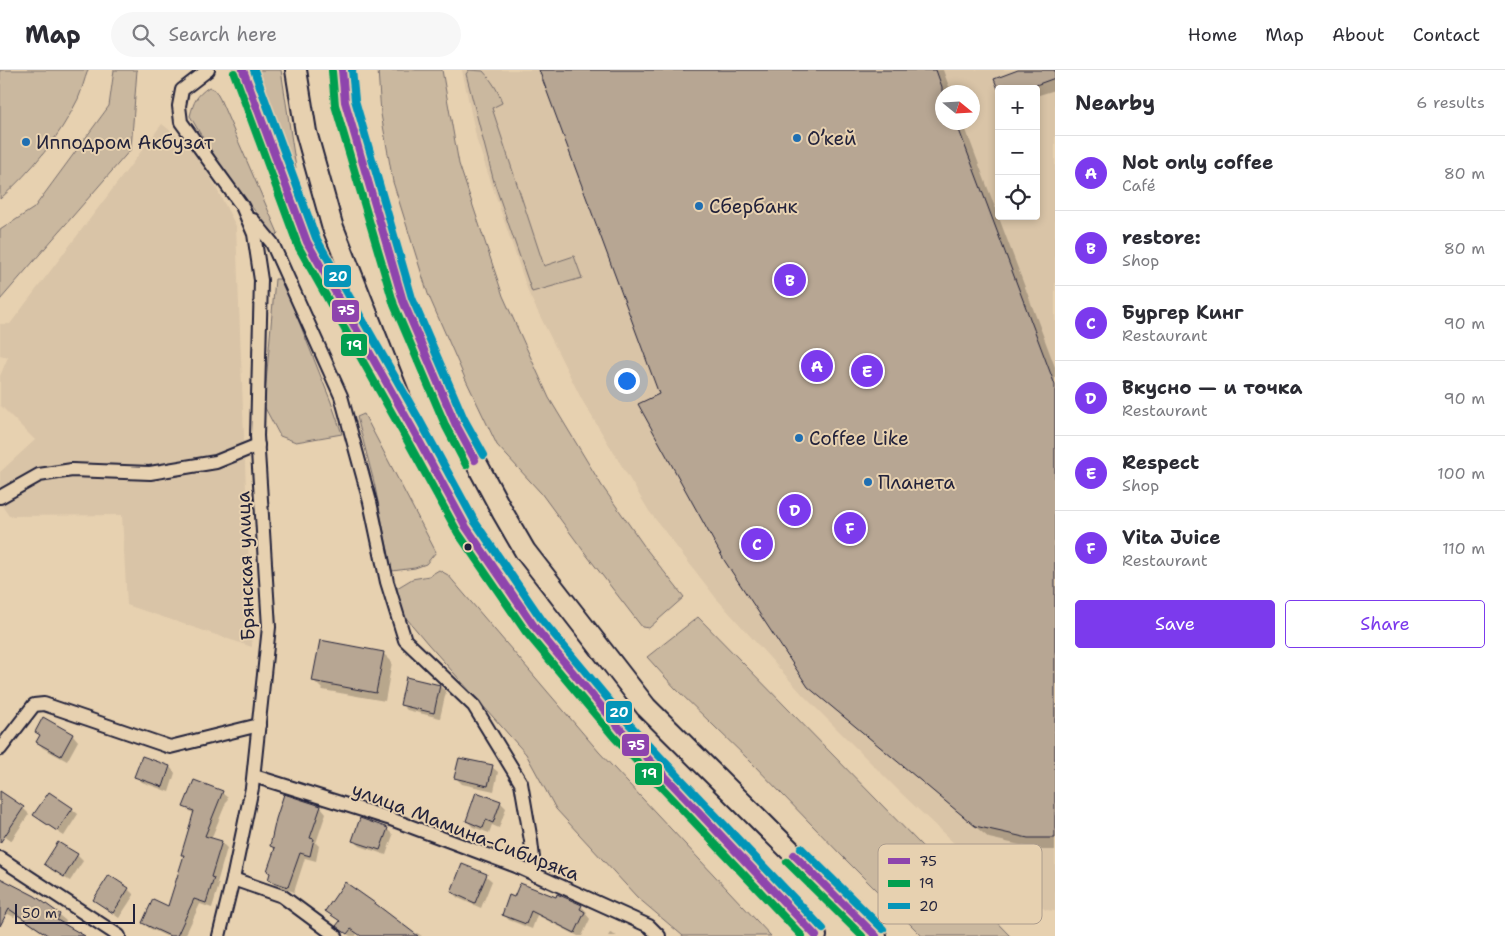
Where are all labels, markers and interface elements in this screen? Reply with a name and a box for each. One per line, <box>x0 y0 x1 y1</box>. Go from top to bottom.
search box <box>111 12 461 57</box>
text: Map <box>25 19 81 51</box>
icon: search <box>129 21 157 49</box>
text: Search here <box>169 22 277 47</box>
text: Home <box>1188 23 1237 47</box>
text: Map <box>1265 23 1304 47</box>
text: About <box>1332 23 1385 47</box>
text: Contact <box>1413 23 1480 47</box>
north arrow <box>935 85 980 130</box>
map controls <box>995 85 1040 220</box>
button: + <box>995 85 1040 130</box>
text: Nearby <box>1075 89 1155 117</box>
text: 6 results <box>1416 92 1485 113</box>
place label: О’кей <box>807 126 856 151</box>
place label: Ипподром Акбузат <box>36 130 214 155</box>
button: − <box>995 130 1040 175</box>
marker: О’кей <box>791 132 803 144</box>
marker: Ипподром Акбузат <box>20 136 32 148</box>
text: Not only coffee <box>1122 150 1273 175</box>
text: A <box>1085 163 1097 184</box>
text: 80 m <box>1444 163 1485 184</box>
button: locate <box>995 175 1040 220</box>
text: Café <box>1122 175 1156 196</box>
place label: Сбербанк <box>709 194 798 219</box>
marker: Сбербанк <box>693 200 705 212</box>
text: restore: <box>1122 225 1201 250</box>
text: B <box>1086 238 1096 259</box>
text: 80 m <box>1444 238 1485 259</box>
text: Shop <box>1122 250 1159 271</box>
pin: B <box>774 261 806 299</box>
line badge: 20 <box>323 264 352 288</box>
text: 20 <box>328 267 348 285</box>
line badge: 75 <box>331 299 360 323</box>
text: Бургер Кинг <box>1122 300 1244 325</box>
text: 75 <box>337 301 355 319</box>
text: C <box>1086 313 1096 334</box>
text: 90 m <box>1444 313 1485 334</box>
text: Restaurant <box>1122 325 1208 346</box>
line badge: 19 <box>340 333 368 357</box>
text: 19 <box>346 336 362 354</box>
pin: A <box>801 347 833 385</box>
pin: E <box>851 352 883 390</box>
your location <box>614 368 640 394</box>
text: Вкусно — и точка <box>1122 375 1303 400</box>
text: D <box>1085 388 1097 409</box>
text: 90 m <box>1444 388 1485 409</box>
text: Restaurant <box>1122 400 1208 421</box>
place label: Coffee Like <box>809 426 909 451</box>
marker: Coffee Like <box>793 432 805 444</box>
text: Respect <box>1122 450 1199 475</box>
text: E <box>1086 463 1096 484</box>
text: 100 m <box>1437 463 1485 484</box>
place label: Планета <box>878 470 955 495</box>
text: Shop <box>1122 475 1159 496</box>
marker: Планета <box>862 476 874 488</box>
street label: Брянская улица <box>230 491 261 641</box>
pin: D <box>779 491 811 529</box>
pin: F <box>834 509 866 547</box>
pin: C <box>741 525 773 563</box>
text: Vita Juice <box>1122 525 1221 550</box>
text: F <box>1086 538 1096 559</box>
text: 110 m <box>1442 538 1485 559</box>
unlabelled marker <box>463 542 473 552</box>
text: Restaurant <box>1122 550 1208 571</box>
button: Save <box>1075 600 1275 648</box>
button: Share <box>1285 600 1485 648</box>
line badge: 20 <box>605 700 633 724</box>
text: 20 <box>609 703 629 721</box>
line badge: 75 <box>621 733 650 757</box>
text: 75 <box>627 736 645 754</box>
line badge: 19 <box>634 762 663 786</box>
text: 19 <box>641 764 657 782</box>
street label: улица Мамина-Сибиряка <box>348 776 583 887</box>
legend <box>878 844 1042 924</box>
text: 75 <box>919 852 937 870</box>
text: 19 <box>919 874 934 892</box>
text: 20 <box>919 897 938 915</box>
scale bar <box>15 901 135 924</box>
text: 50 m <box>22 904 57 922</box>

